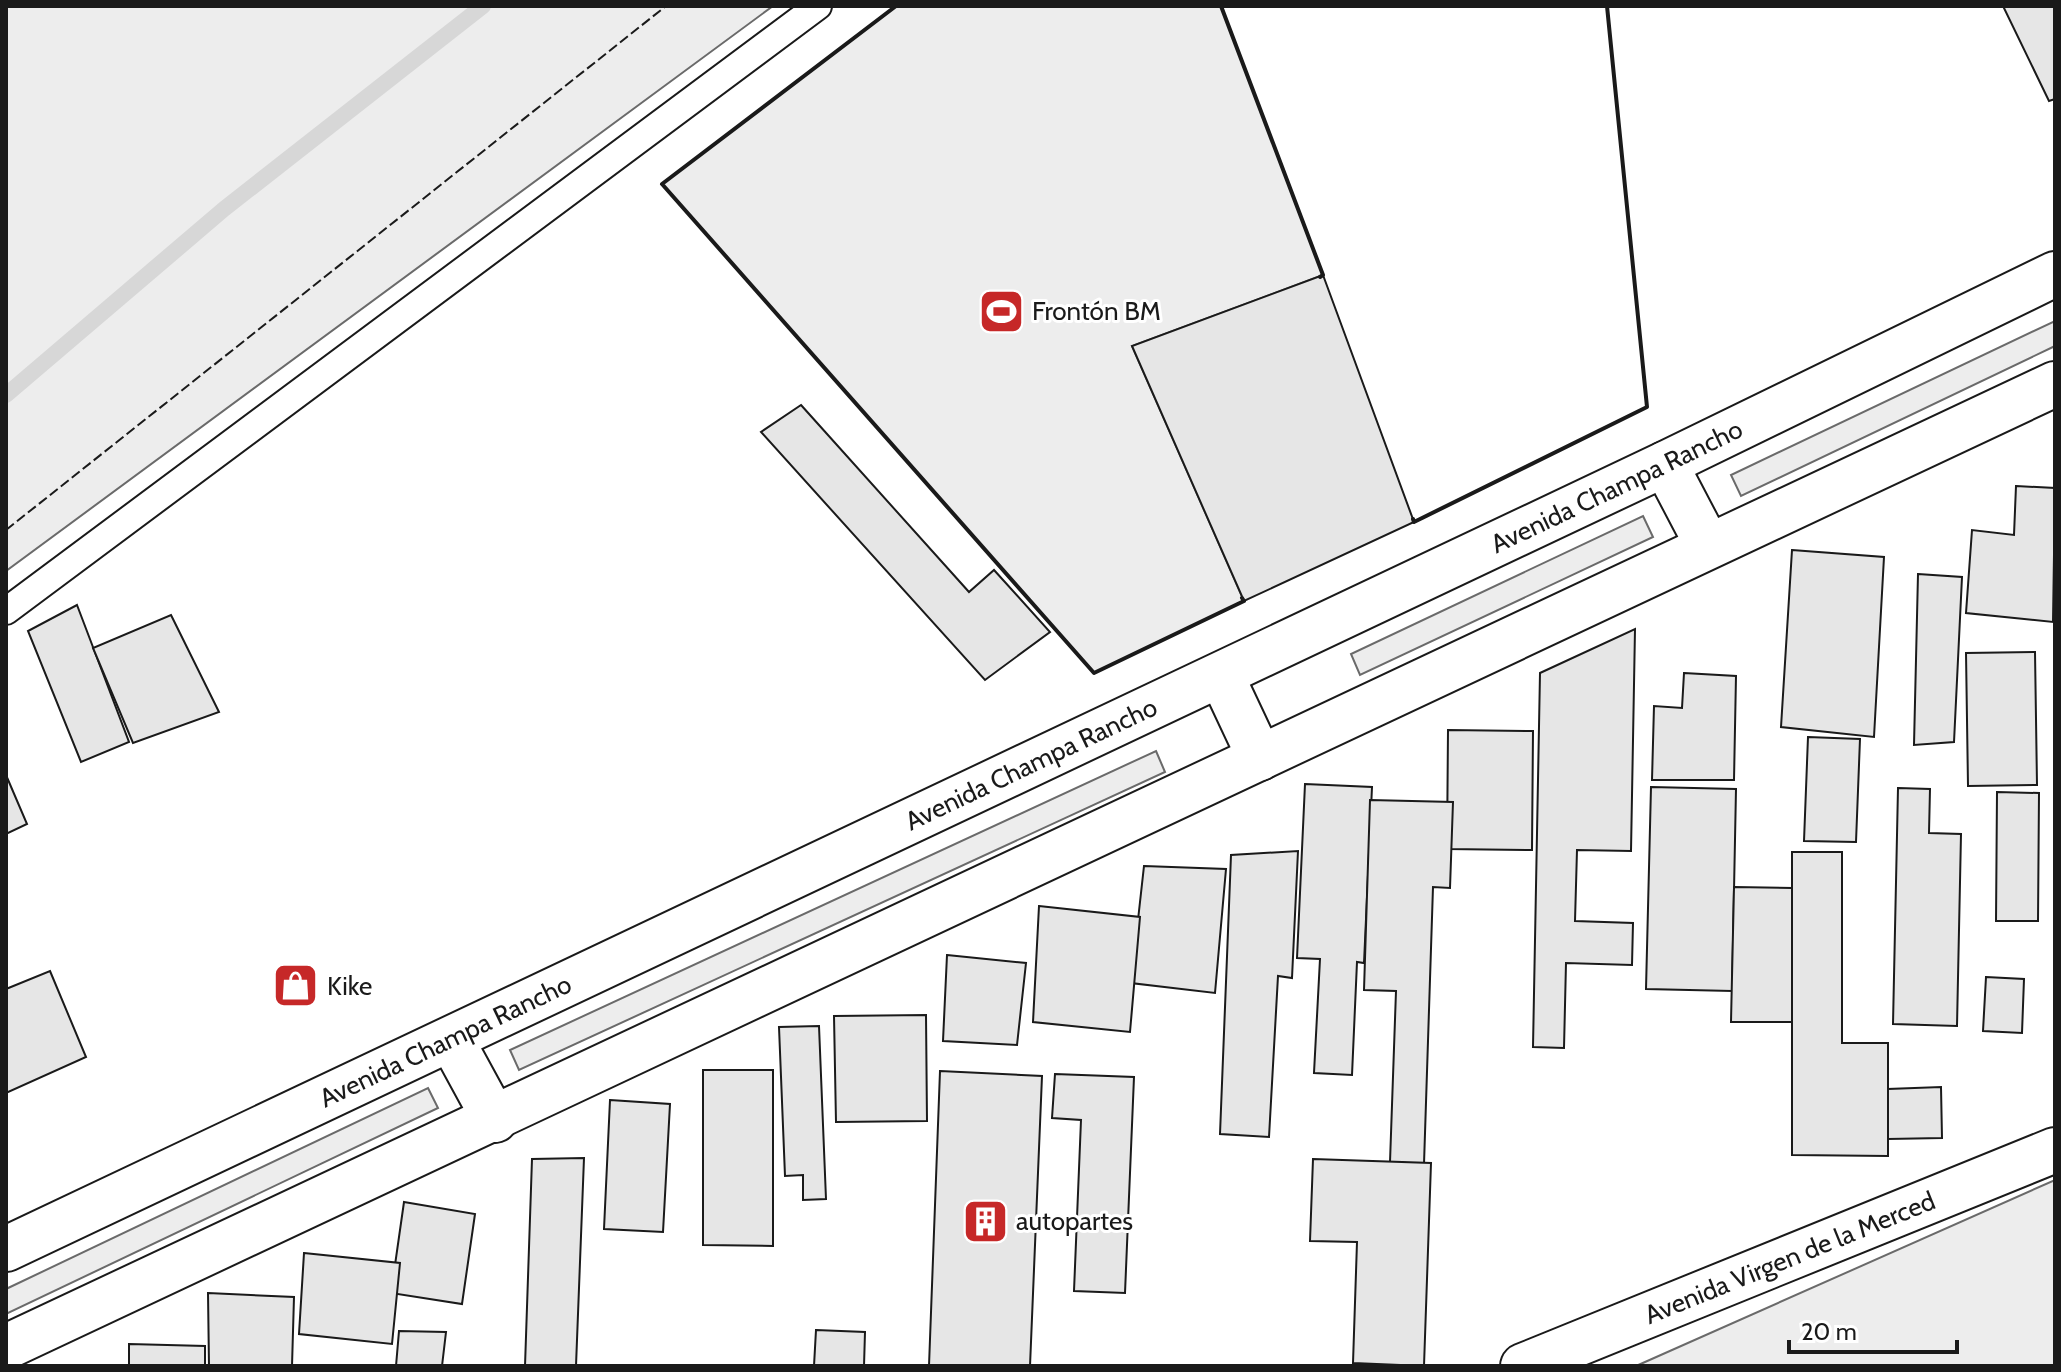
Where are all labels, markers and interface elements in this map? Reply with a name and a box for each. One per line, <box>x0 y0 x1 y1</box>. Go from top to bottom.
sports icon: Frontón BM <box>977 287 1025 335</box>
place label: Frontón BM <box>1032 295 1161 327</box>
street label: Avenida Champa Rancho <box>1486 413 1748 560</box>
street label: Avenida Champa Rancho <box>900 691 1162 837</box>
shop icon: Kike <box>272 962 320 1010</box>
street label: Avenida Champa Rancho <box>314 968 576 1114</box>
place label: Kike <box>327 970 372 1002</box>
street label: Avenida Virgen de la Merced <box>1640 1184 1940 1331</box>
building icon: autopartes <box>961 1197 1009 1245</box>
place label: autopartes <box>1016 1205 1133 1237</box>
scale bar <box>1789 1304 1957 1354</box>
text: 20 m <box>1801 1317 1857 1346</box>

